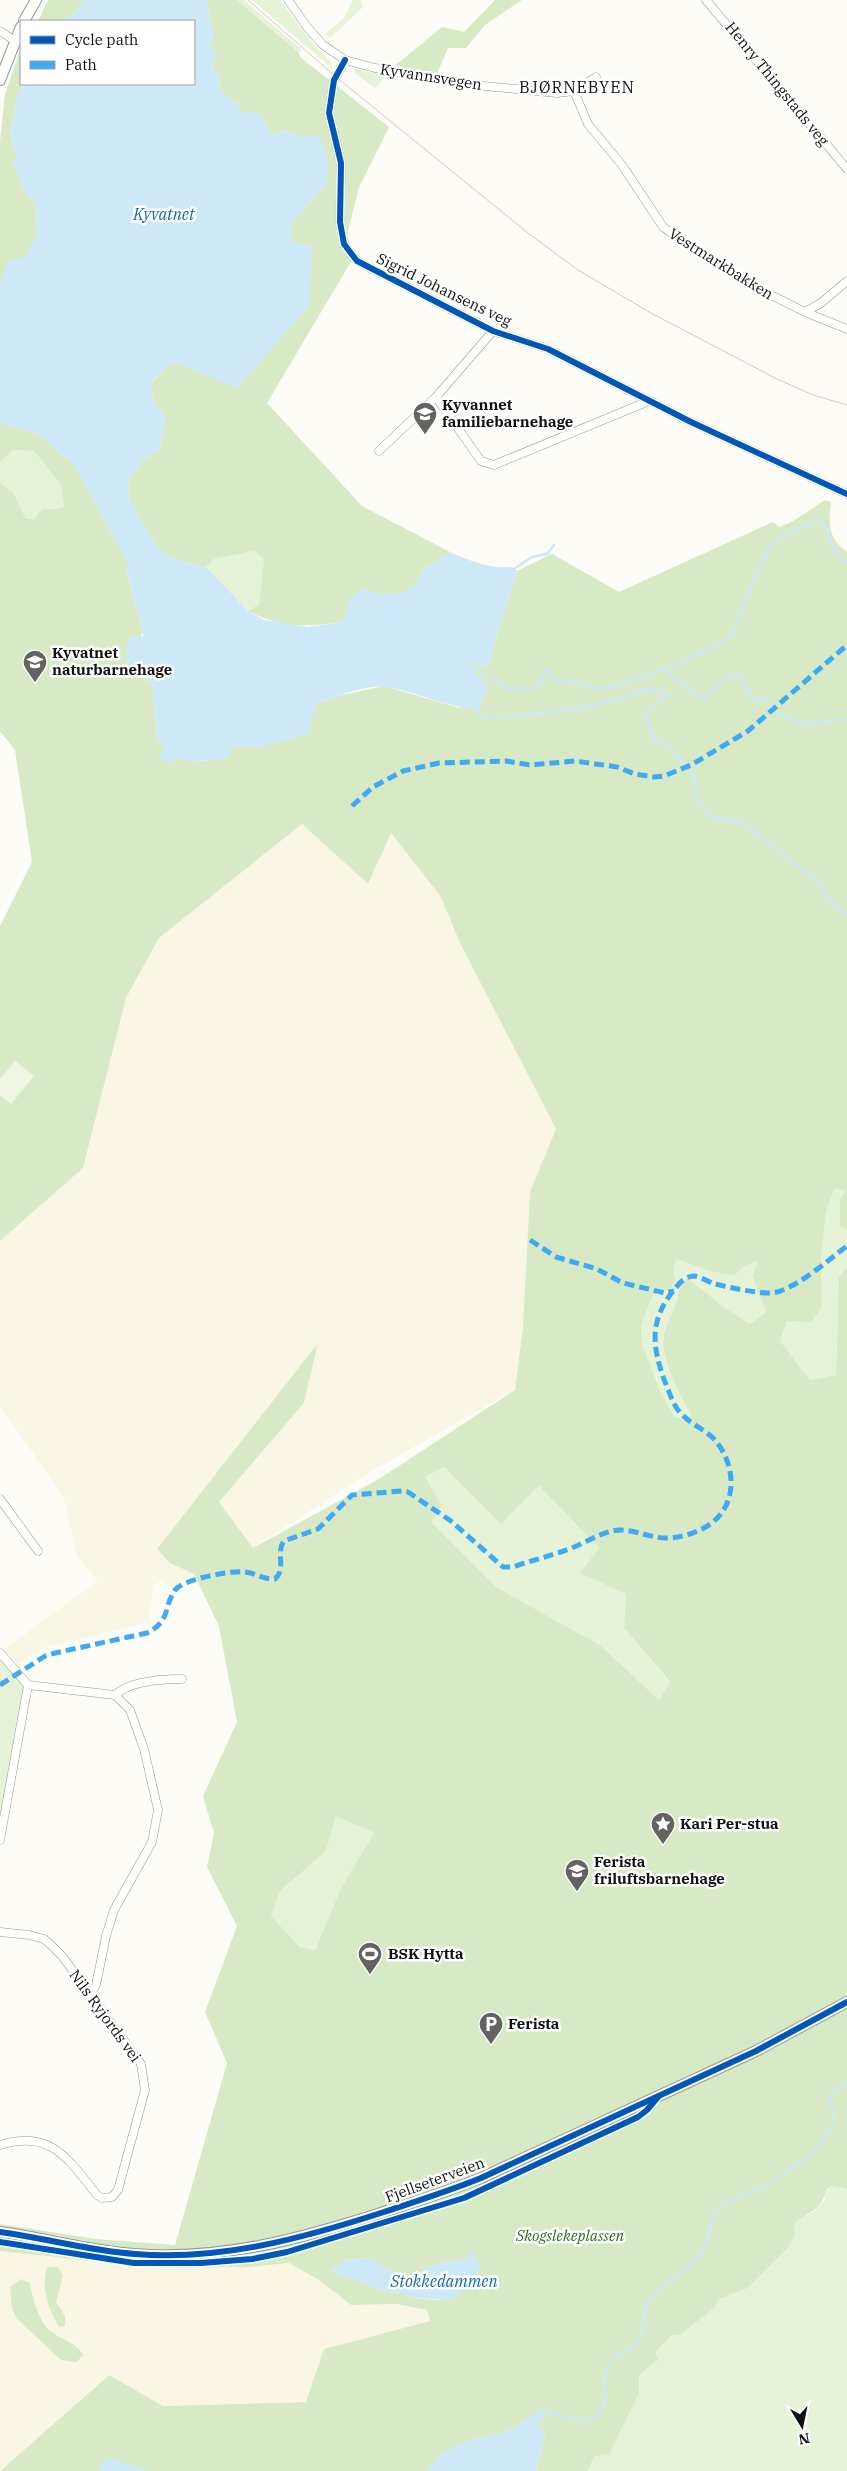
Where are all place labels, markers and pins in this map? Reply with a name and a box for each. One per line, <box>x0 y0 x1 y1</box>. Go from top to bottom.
place label: Kyvannet familiebarnehage <box>442 395 573 431</box>
school or university icon: Kyvannet familiebarnehage <box>412 401 438 435</box>
place label: Kyvatnet naturbarnehage <box>52 643 172 679</box>
school or university icon: Kyvatnet naturbarnehage <box>22 649 48 683</box>
place icon: Kari Per-stua <box>650 1811 676 1845</box>
place label: Kari Per-stua <box>680 1814 779 1833</box>
place label: Ferista friluftsbarnehage <box>594 1852 725 1888</box>
school or university icon: Ferista friluftsbarnehage <box>564 1858 590 1892</box>
sports icon: BSK Hytta <box>357 1941 383 1975</box>
place label: BSK Hytta <box>388 1944 464 1963</box>
parking icon: Ferista <box>478 2011 504 2045</box>
place label: Ferista <box>508 2014 560 2033</box>

